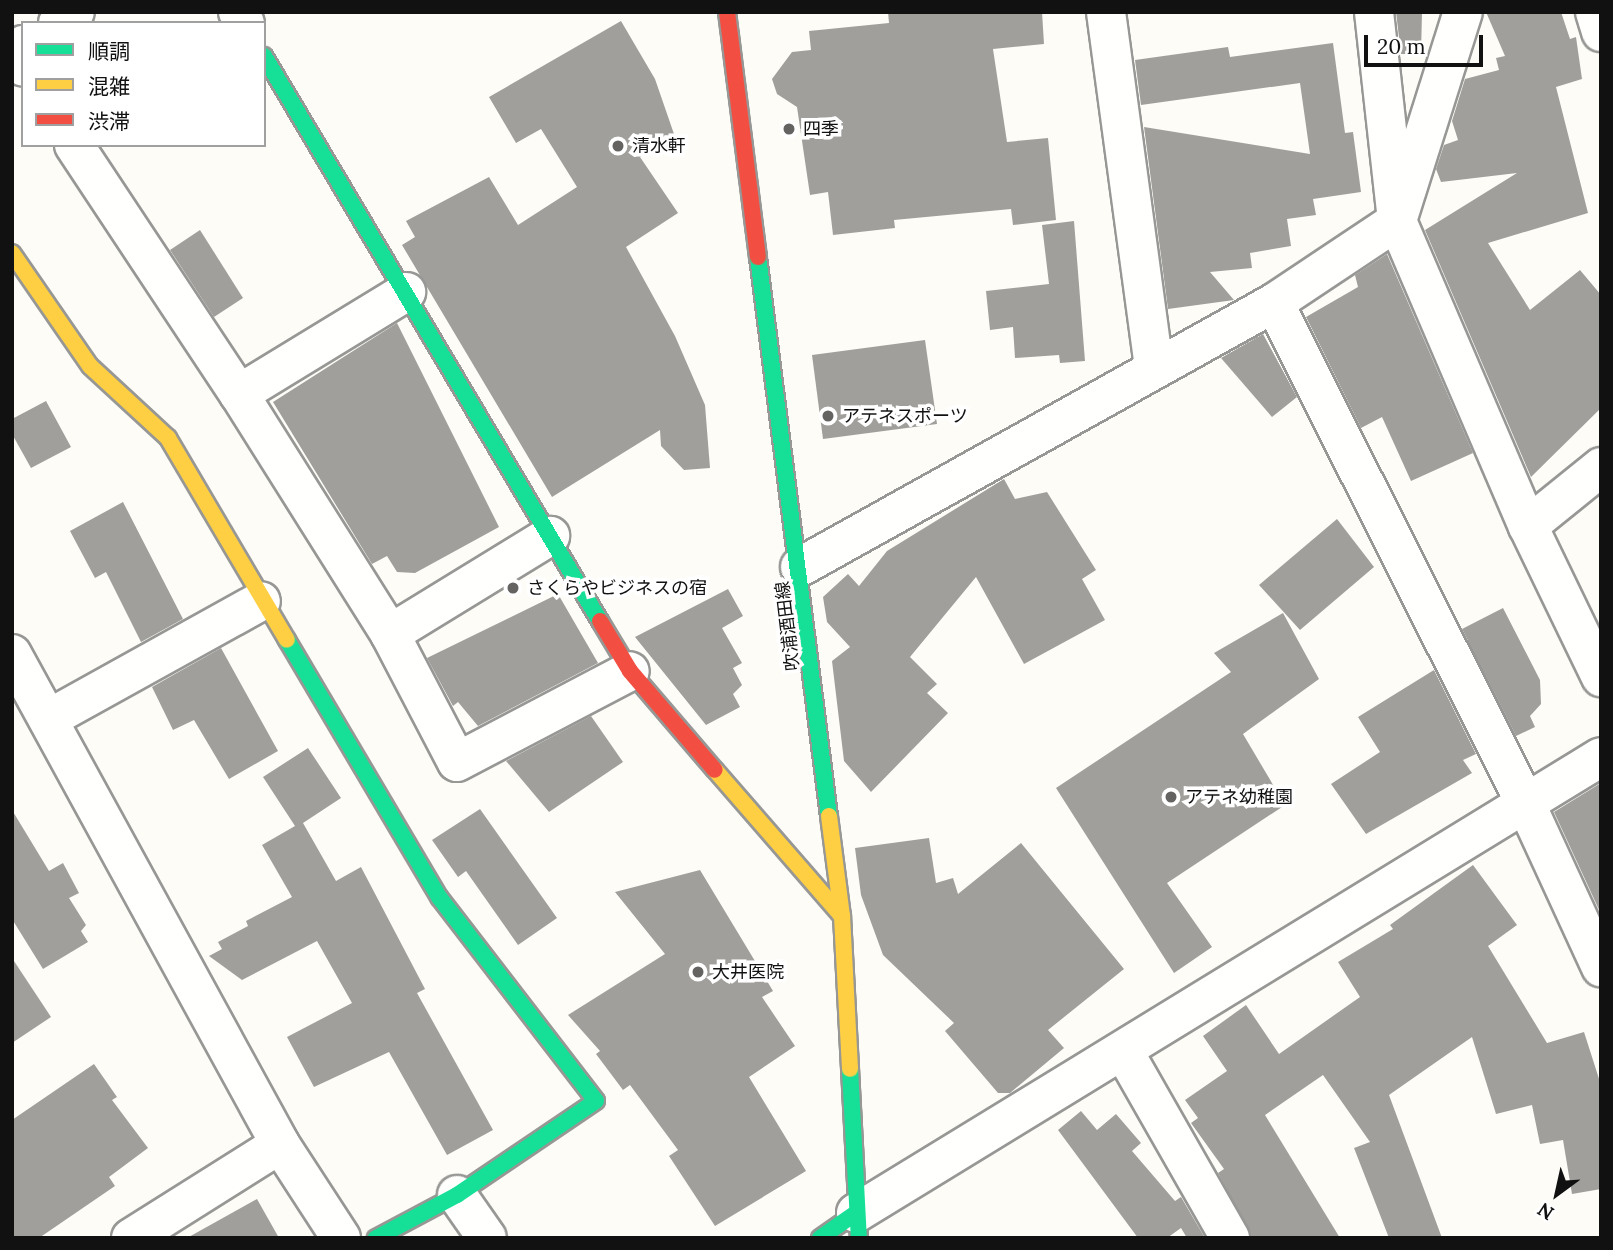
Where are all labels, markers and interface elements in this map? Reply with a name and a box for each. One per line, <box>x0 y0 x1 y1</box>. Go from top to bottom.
legend <box>21 21 266 147</box>
scale bar <box>1368 21 1487 65</box>
text: 20 m <box>1377 33 1426 60</box>
text: 順調 <box>88 38 130 65</box>
text: 混雑 <box>88 73 130 100</box>
text: 渋滞 <box>88 108 130 135</box>
place label: 四季 <box>803 118 839 140</box>
marker: 四季 <box>781 121 797 137</box>
place label: 清水軒 <box>632 135 686 157</box>
marker: 清水軒 <box>610 138 626 154</box>
place label: アテネスポーツ <box>842 405 968 427</box>
marker: アテネスポーツ <box>820 408 836 424</box>
place label: さくらやビジネスの宿 <box>527 577 707 599</box>
marker: さくらやビジネスの宿 <box>505 580 521 596</box>
street label: 吹浦酒田線 <box>772 580 804 672</box>
place label: アテネ幼稚園 <box>1185 786 1293 808</box>
marker: アテネ幼稚園 <box>1163 789 1179 805</box>
place label: 大井医院 <box>712 961 784 983</box>
marker: 大井医院 <box>690 964 706 980</box>
north arrow <box>1522 1159 1592 1229</box>
text: N <box>1533 1198 1558 1226</box>

